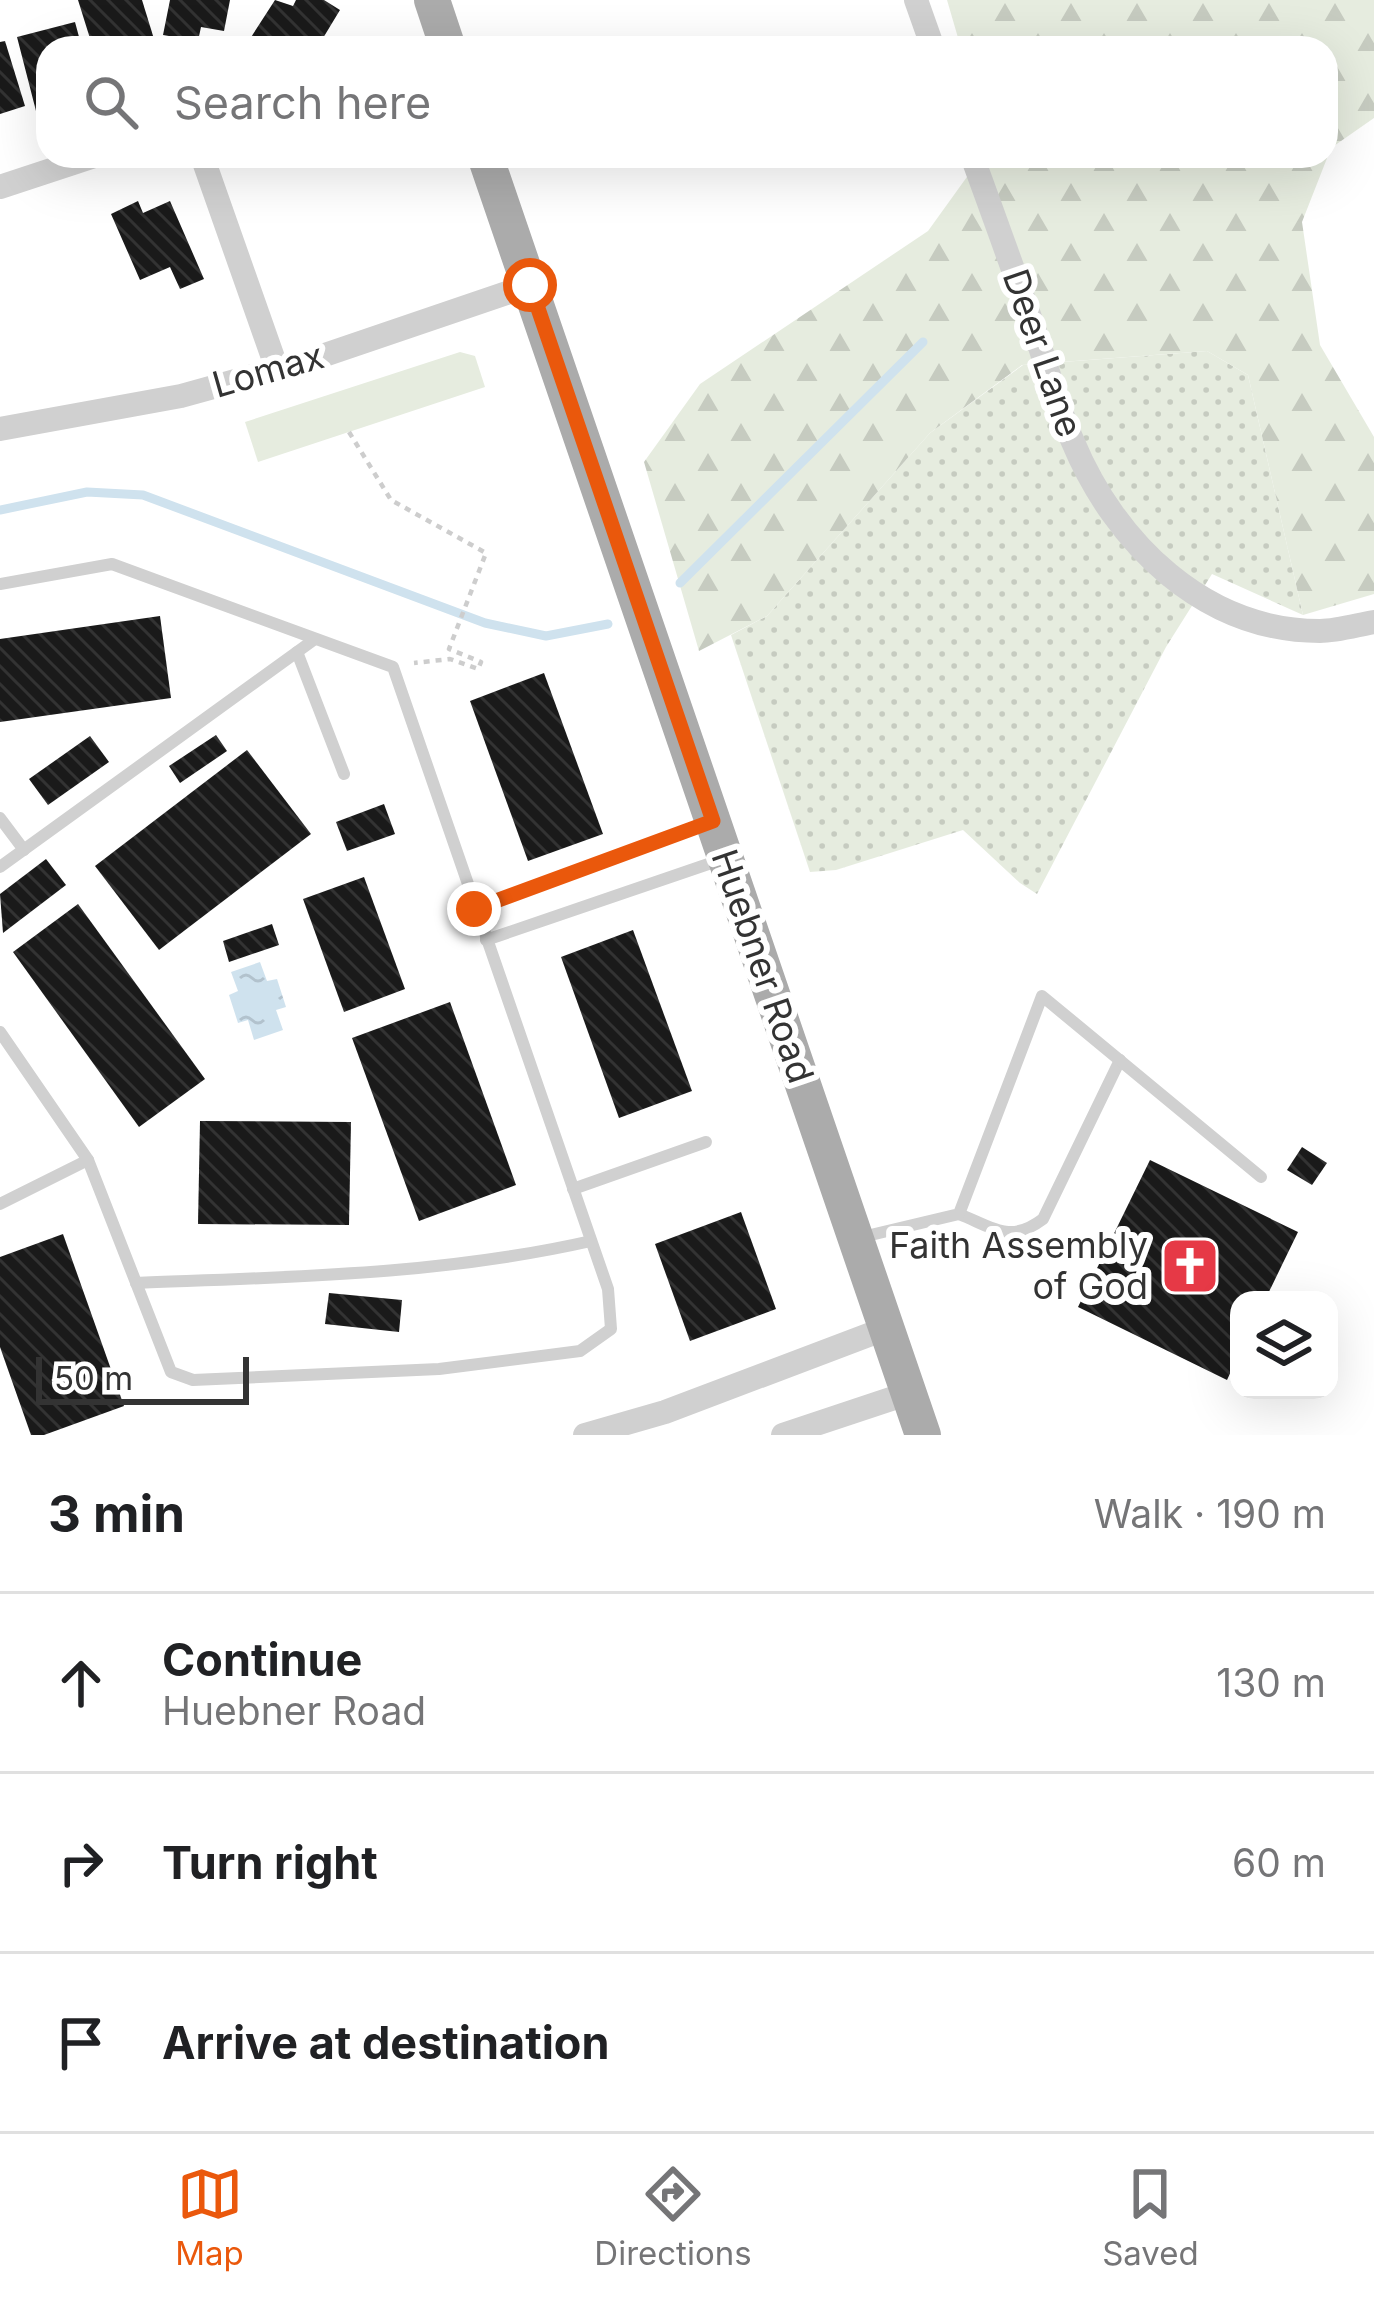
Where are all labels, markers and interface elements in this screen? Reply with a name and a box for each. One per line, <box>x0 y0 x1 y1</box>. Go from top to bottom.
search box <box>36 36 1338 168</box>
icon: search <box>78 69 144 135</box>
text: Search here <box>174 75 431 130</box>
route start <box>503 258 557 312</box>
street label: Deer Lane <box>994 263 1092 443</box>
street label: Lomax <box>207 333 329 407</box>
street label: Huebner Road <box>703 844 823 1088</box>
route end <box>447 882 501 936</box>
place label: Faith Assembly of God <box>889 1223 1148 1308</box>
church icon: Faith Assembly of God <box>1159 1235 1221 1297</box>
map controls <box>1230 1291 1338 1399</box>
button: layers <box>1230 1291 1338 1399</box>
scale bar <box>36 1351 249 1404</box>
text: 50 m <box>54 1358 133 1398</box>
text: 3 min <box>48 1483 185 1544</box>
text: Walk · 190 m <box>1094 1490 1326 1537</box>
text: Continue <box>162 1632 362 1687</box>
icon: ahead <box>48 1650 114 1716</box>
text: 130 m <box>1216 1659 1326 1706</box>
text: Huebner Road <box>162 1687 426 1734</box>
icon: right <box>48 1830 114 1896</box>
text: Turn right <box>162 1835 378 1890</box>
text: 60 m <box>1232 1839 1326 1886</box>
icon: arrive <box>48 2010 114 2076</box>
text: Arrive at destination <box>162 2015 609 2070</box>
tab: Map <box>175 2161 244 2273</box>
tab: Directions <box>594 2161 752 2273</box>
tab: Saved <box>1102 2161 1199 2273</box>

